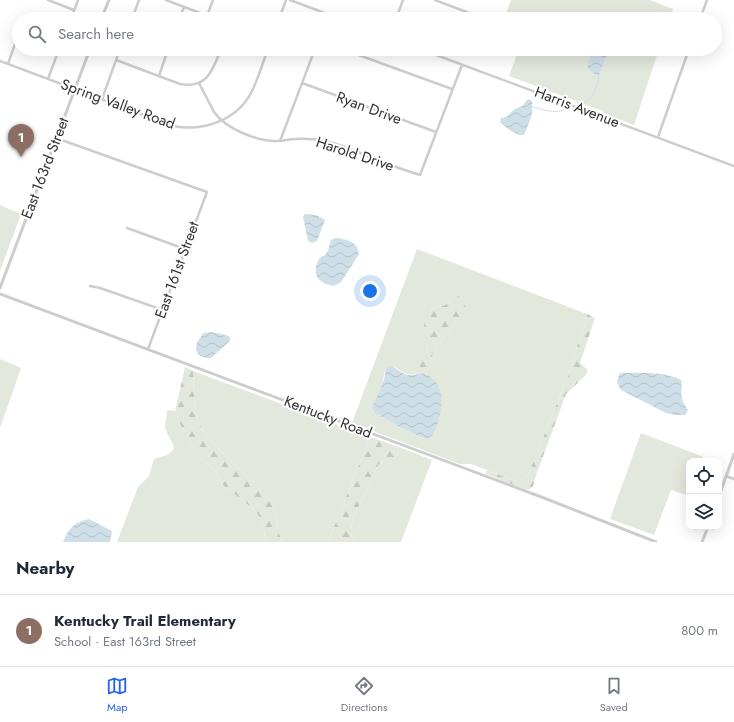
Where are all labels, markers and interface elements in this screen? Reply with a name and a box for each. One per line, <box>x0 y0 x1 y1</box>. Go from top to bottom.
search box <box>12 12 722 56</box>
icon: search <box>26 23 48 45</box>
text: Search here <box>58 23 134 45</box>
street label: Spring Valley Road <box>58 73 178 135</box>
street label: Harris Avenue <box>531 81 623 133</box>
street label: Ryan Drive <box>333 86 405 130</box>
street label: East 163rd Street <box>17 115 73 221</box>
pin: 1 <box>8 124 34 157</box>
street label: Harold Drive <box>313 131 397 177</box>
street label: East 161st Street <box>149 218 205 322</box>
your location <box>360 281 380 301</box>
street label: Kentucky Road <box>281 390 375 444</box>
map controls <box>686 458 722 530</box>
button: locate <box>686 458 722 494</box>
button: layers <box>686 494 722 530</box>
text: Nearby <box>16 556 74 580</box>
text: Kentucky Trail Elementary <box>54 610 236 632</box>
text: 1 <box>26 621 32 640</box>
text: 800 m <box>681 621 718 640</box>
text: School · East 163rd Street <box>54 632 196 651</box>
tab: Map <box>106 675 128 715</box>
tab: Directions <box>341 675 387 715</box>
tab: Saved <box>600 675 628 715</box>

